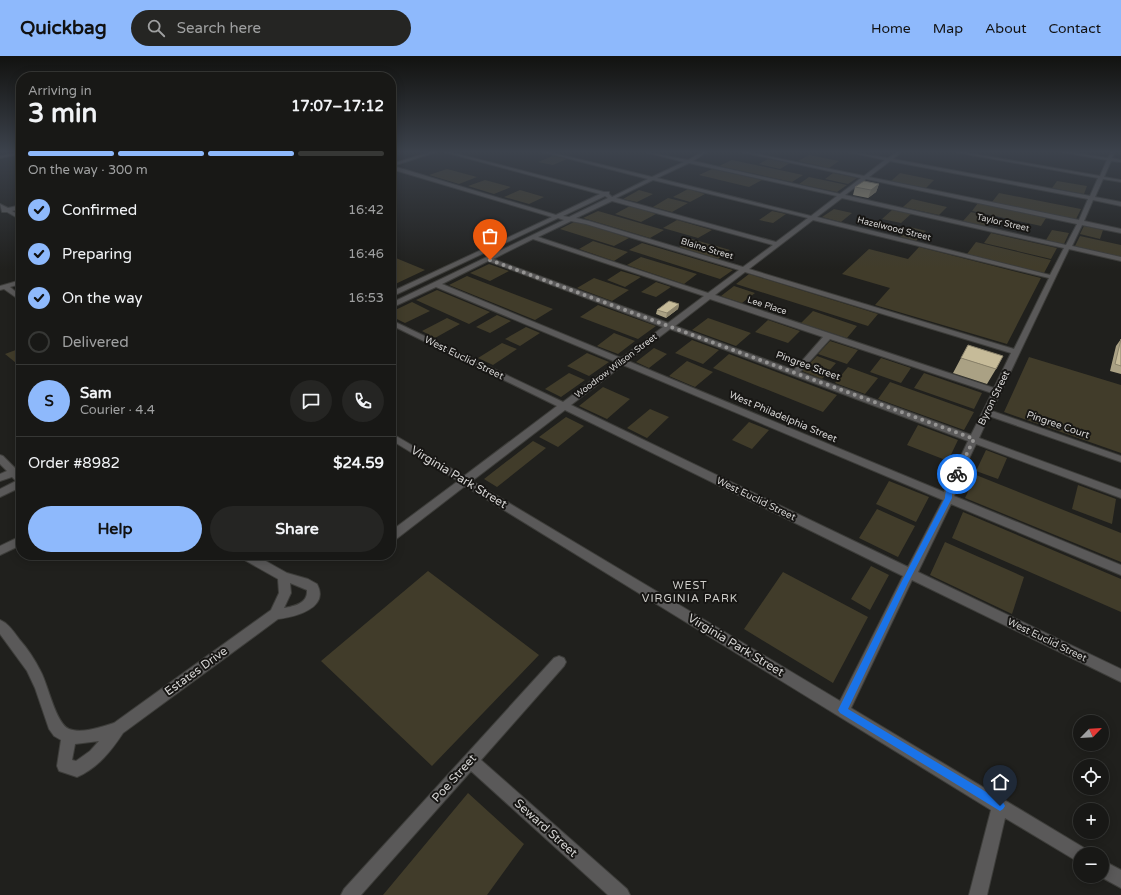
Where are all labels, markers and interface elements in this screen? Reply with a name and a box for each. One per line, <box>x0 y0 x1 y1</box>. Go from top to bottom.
search box <box>131 10 411 46</box>
text: Quickbag <box>20 17 107 39</box>
icon: search <box>145 17 167 39</box>
text: Search here <box>177 19 261 37</box>
text: Home <box>871 20 911 37</box>
text: Map <box>933 20 963 37</box>
text: About <box>985 20 1027 37</box>
text: Contact <box>1049 20 1101 37</box>
text: Arriving in <box>28 83 92 99</box>
text: 17:07–17:12 <box>291 97 384 115</box>
text: 3 min <box>28 98 97 129</box>
text: On the way · 300 m <box>28 162 148 178</box>
icon: check <box>28 199 50 221</box>
text: Confirmed <box>62 201 137 219</box>
text: 16:42 <box>348 202 384 218</box>
street label: Taylor Street <box>976 212 1031 235</box>
street label: Hazelwood Street <box>856 215 932 244</box>
pin <box>473 219 507 260</box>
icon: bag <box>479 225 501 247</box>
street label: Blaine Street <box>679 236 735 262</box>
icon: check <box>28 243 50 265</box>
text: Preparing <box>62 245 132 263</box>
text: 16:46 <box>348 246 384 262</box>
icon: check <box>28 287 50 309</box>
text: On the way <box>62 289 142 307</box>
text: 16:53 <box>348 290 384 306</box>
street label: Lee Place <box>746 294 788 318</box>
street label: Woodrow Wilson Street <box>573 331 660 401</box>
text: Delivered <box>62 333 129 351</box>
street label: West Euclid Street <box>422 334 506 382</box>
street label: Pingree Street <box>774 349 842 383</box>
street label: Byron Street <box>976 369 1012 427</box>
button: chat <box>290 380 332 422</box>
button: phone <box>342 380 384 422</box>
text: Sam <box>80 384 111 402</box>
street label: West Philadelphia Street <box>727 389 839 445</box>
text: S <box>44 392 54 410</box>
text: Courier · 4.4 <box>80 402 155 418</box>
street label: Pingree Court <box>1025 409 1091 441</box>
street label: Virginia Park Street <box>409 443 510 511</box>
text: Order #8982 <box>28 454 120 472</box>
text: $24.59 <box>333 454 384 472</box>
courier <box>937 454 977 494</box>
icon: bike <box>946 463 968 485</box>
street label: West Euclid Street <box>714 475 798 523</box>
button: Help <box>28 506 202 552</box>
button: Share <box>210 506 384 552</box>
district label: WEST VIRGINIA PARK <box>642 579 738 605</box>
street label: Virginia Park Street <box>686 611 787 679</box>
street label: West Euclid Street <box>1005 616 1089 664</box>
street label: Estates Drive <box>162 643 230 698</box>
north arrow <box>1073 715 1109 751</box>
map controls <box>1073 715 1109 883</box>
street label: Poe Street <box>429 751 479 805</box>
button: locate <box>1073 759 1109 795</box>
pin <box>983 765 1017 806</box>
icon: home <box>989 771 1011 793</box>
street label: Seward Street <box>512 796 581 860</box>
button: + <box>1073 803 1109 839</box>
button: − <box>1073 847 1109 883</box>

